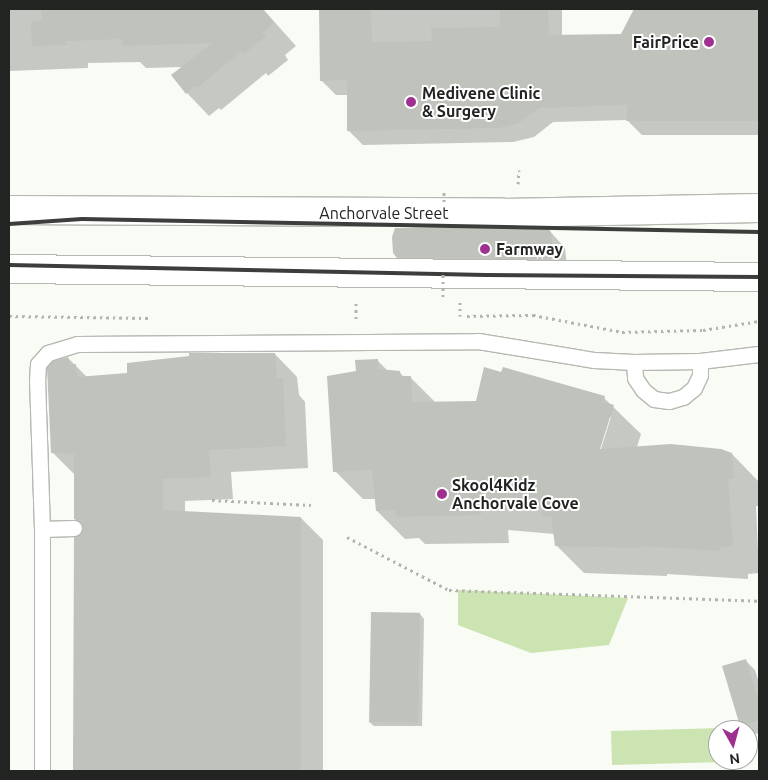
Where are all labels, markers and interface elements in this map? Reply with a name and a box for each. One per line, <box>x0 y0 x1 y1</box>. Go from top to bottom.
place label: FairPrice <box>633 32 699 52</box>
marker: FairPrice <box>703 36 715 48</box>
place label: Medivene Clinic & Surgery <box>422 83 540 121</box>
marker: Medivene Clinic & Surgery <box>404 95 418 109</box>
street label: Anchorvale Street <box>319 203 449 223</box>
place label: Farmway <box>496 239 563 259</box>
marker: Farmway <box>478 242 492 256</box>
place label: Skool4Kidz Anchorvale Cove <box>452 475 579 513</box>
marker: Skool4Kidz Anchorvale Cove <box>436 488 448 500</box>
north arrow <box>708 720 758 770</box>
text: N <box>729 750 741 767</box>

